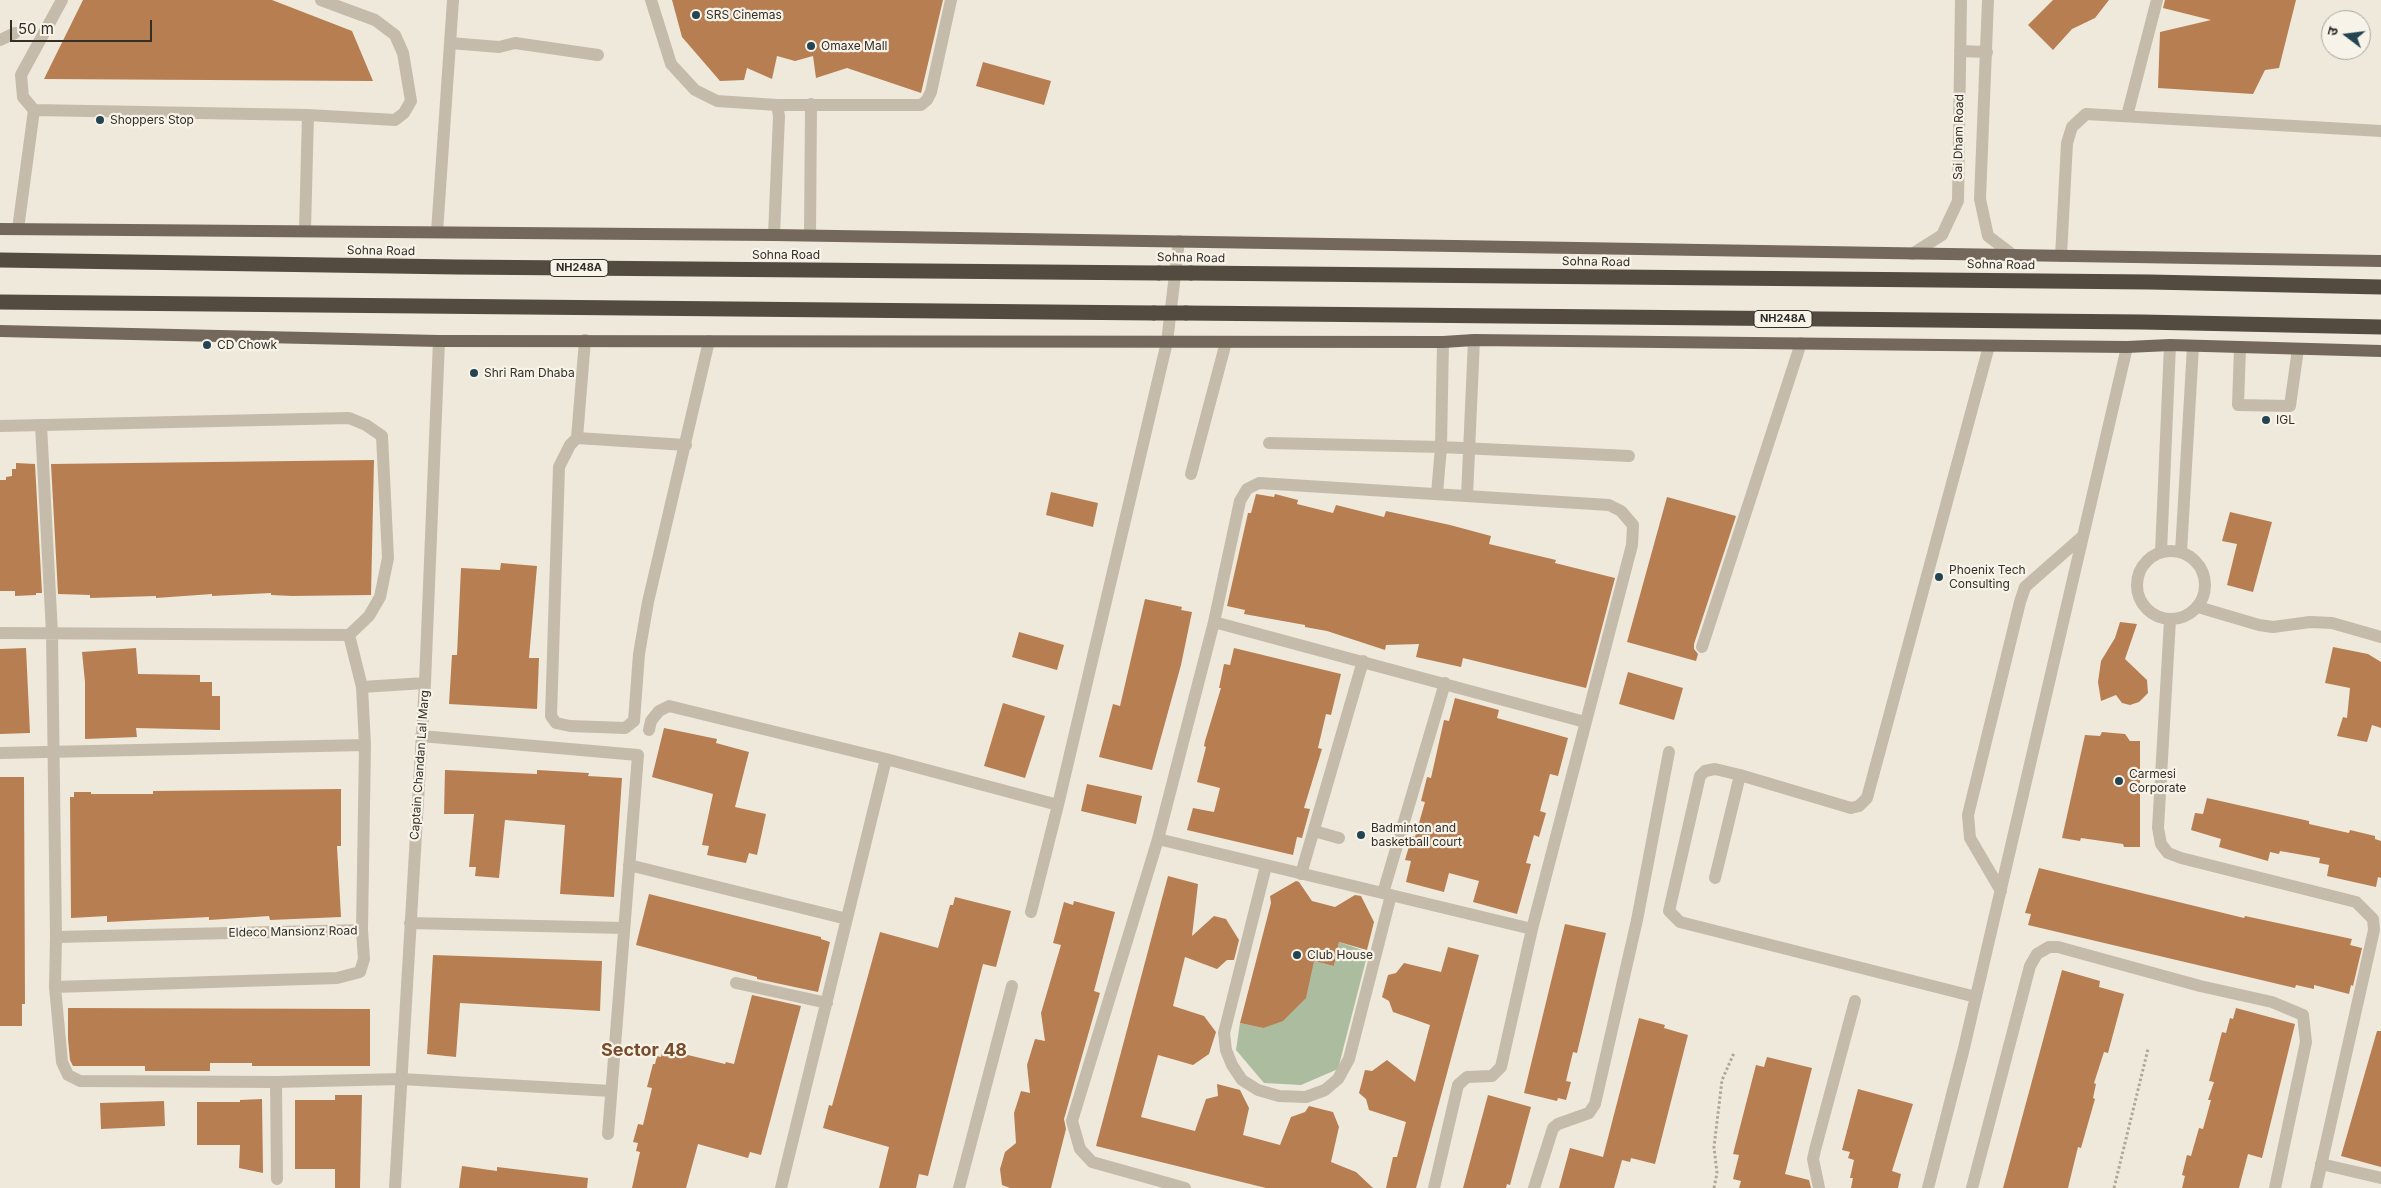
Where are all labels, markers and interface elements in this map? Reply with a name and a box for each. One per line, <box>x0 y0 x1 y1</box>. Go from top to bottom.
place label: SRS Cinemas <box>706 8 782 22</box>
marker: SRS Cinemas <box>690 9 702 21</box>
scale bar <box>12 10 155 42</box>
north arrow <box>2321 10 2371 60</box>
text: 50 m <box>18 19 54 38</box>
text: उ <box>2323 25 2341 37</box>
place label: Omaxe Mall <box>821 39 887 53</box>
marker: Omaxe Mall <box>805 40 817 52</box>
street label: Sai Dham Road <box>1951 94 1967 180</box>
place label: Shoppers Stop <box>110 113 194 127</box>
marker: Shoppers Stop <box>94 114 106 126</box>
street label: Sohna Road <box>347 243 415 259</box>
street label: Sohna Road <box>752 248 820 262</box>
street label: Sohna Road <box>1157 250 1225 266</box>
street label: Sohna Road <box>1562 254 1630 270</box>
street label: Sohna Road <box>1967 257 2035 273</box>
road number: NH248A <box>550 260 608 276</box>
road number: NH248A <box>1754 310 1812 328</box>
place label: CD Chowk <box>217 338 277 352</box>
marker: CD Chowk <box>201 339 213 351</box>
place label: Shri Ram Dhaba <box>484 366 575 380</box>
marker: Shri Ram Dhaba <box>468 367 480 379</box>
place label: IGL <box>2276 413 2295 427</box>
marker: IGL <box>2260 414 2272 426</box>
place label: Phoenix Tech Consulting <box>1949 563 2026 591</box>
marker: Phoenix Tech Consulting <box>1933 571 1945 583</box>
street label: Captain Chandan Lal Marg <box>408 690 432 840</box>
place label: Carmesi Corporate <box>2129 767 2186 795</box>
marker: Carmesi Corporate <box>2113 775 2125 787</box>
place label: Badminton and basketball court <box>1371 821 1462 849</box>
marker: Badminton and basketball court <box>1355 829 1367 841</box>
street label: Eldeco Mansionz Road <box>228 924 358 940</box>
place label: Club House <box>1307 948 1373 962</box>
marker: Club House <box>1291 949 1303 961</box>
district label: Sector 48 <box>601 1040 687 1062</box>

